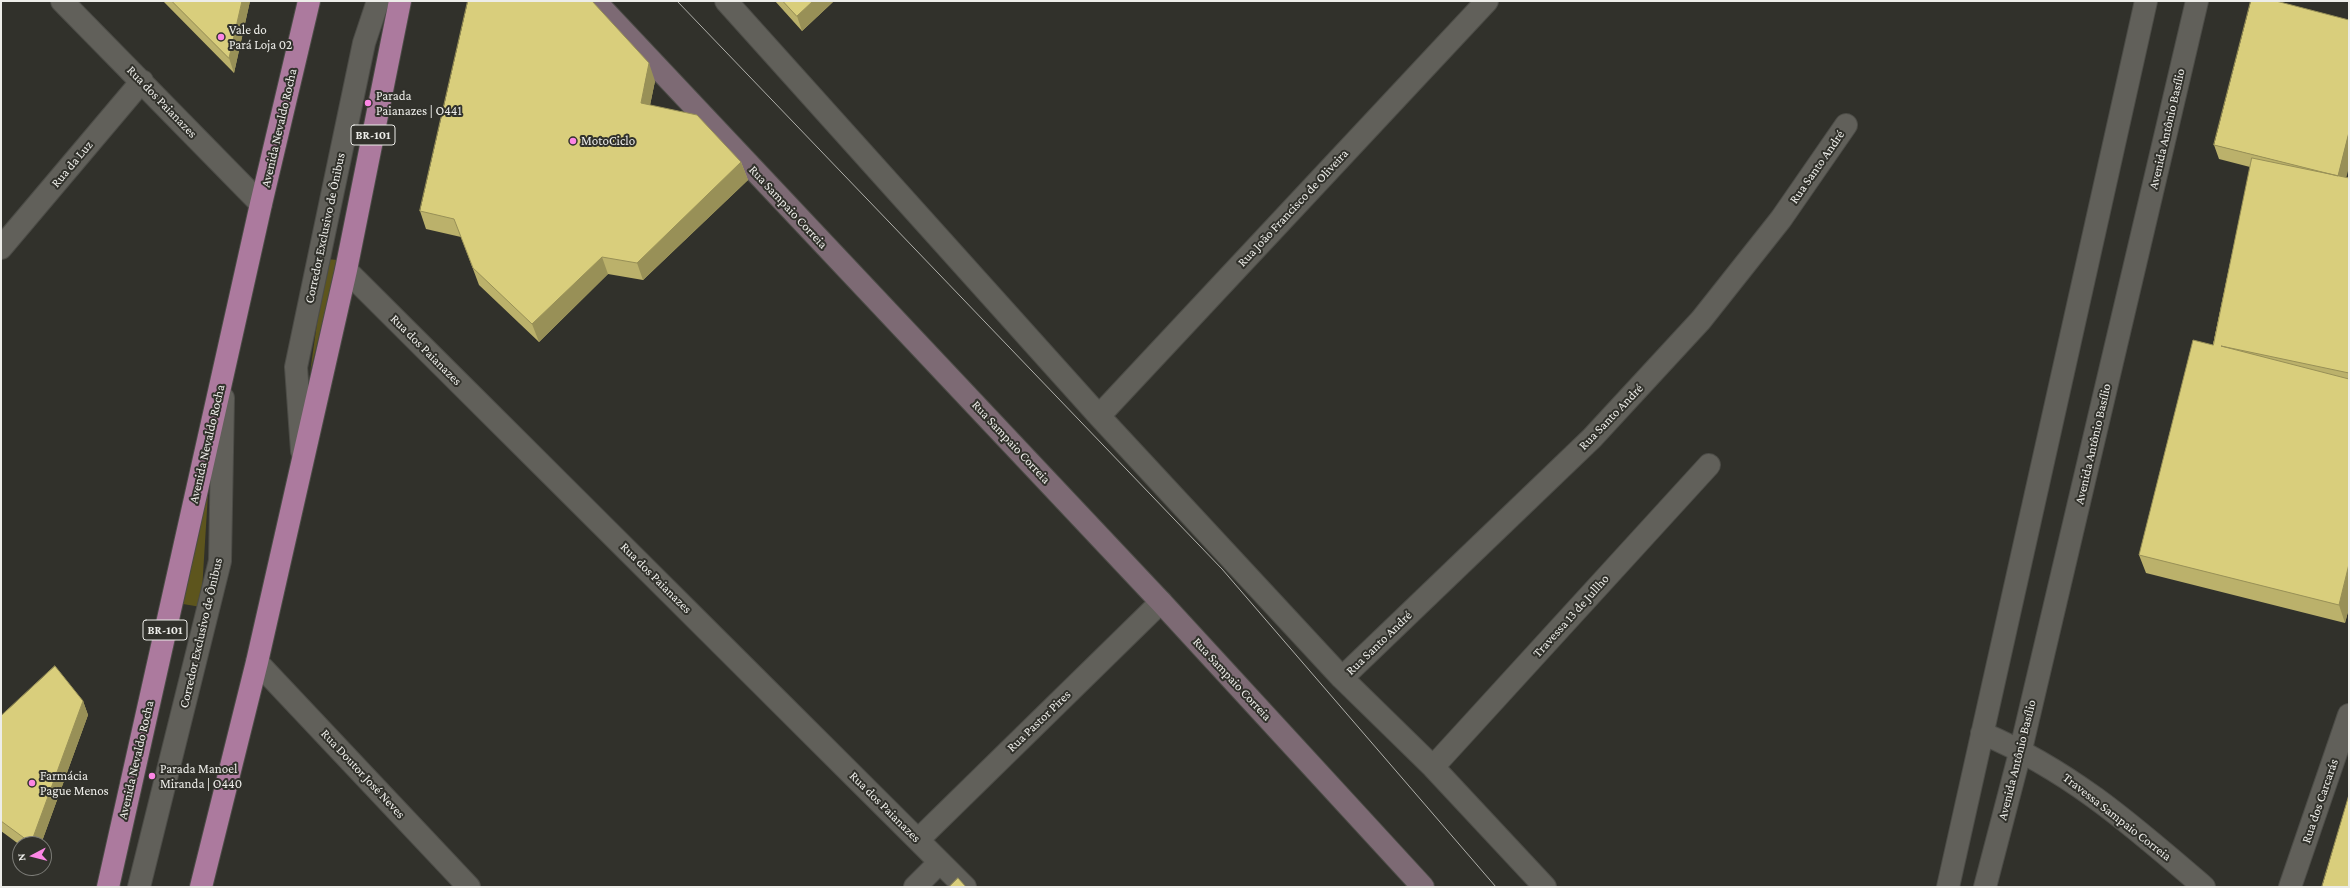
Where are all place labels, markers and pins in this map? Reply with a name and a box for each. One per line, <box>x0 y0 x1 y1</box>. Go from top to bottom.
place label: Vale do Pará Loja 02 <box>229 22 292 53</box>
marker: Vale do Pará Loja 02 <box>216 32 226 42</box>
place label: Parada Paianazes | O441 <box>376 88 462 119</box>
marker: Parada Paianazes | O441 <box>363 98 373 108</box>
place label: MotoCiclo <box>581 133 635 149</box>
marker: MotoCiclo <box>568 136 578 146</box>
place label: Parada Manoel Miranda | O440 <box>160 761 242 792</box>
place label: Farmácia Pague Menos <box>40 768 109 799</box>
marker: Parada Manoel Miranda | O440 <box>147 771 157 781</box>
marker: Farmácia Pague Menos <box>27 778 37 788</box>

